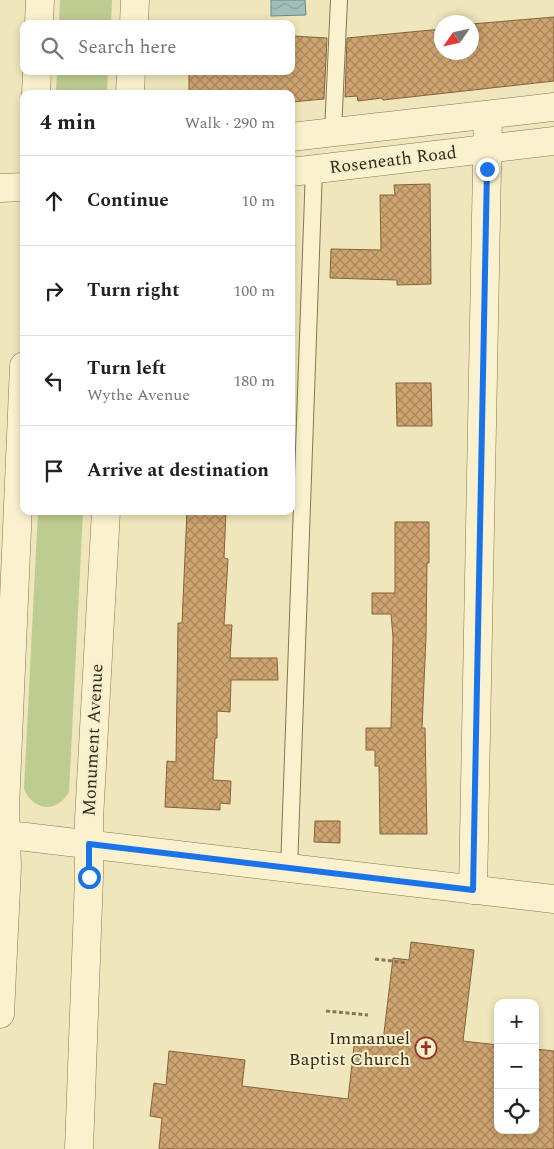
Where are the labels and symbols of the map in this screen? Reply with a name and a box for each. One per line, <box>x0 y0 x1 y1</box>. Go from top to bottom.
north arrow <box>434 15 479 60</box>
street label: Roseneath Road <box>328 139 458 181</box>
route end <box>476 158 499 181</box>
street label: Monument Avenue <box>76 663 110 817</box>
route start <box>78 866 101 889</box>
place label: Immanuel Baptist Church <box>289 1025 410 1073</box>
church icon: Immanuel Baptist Church <box>414 1036 438 1060</box>

